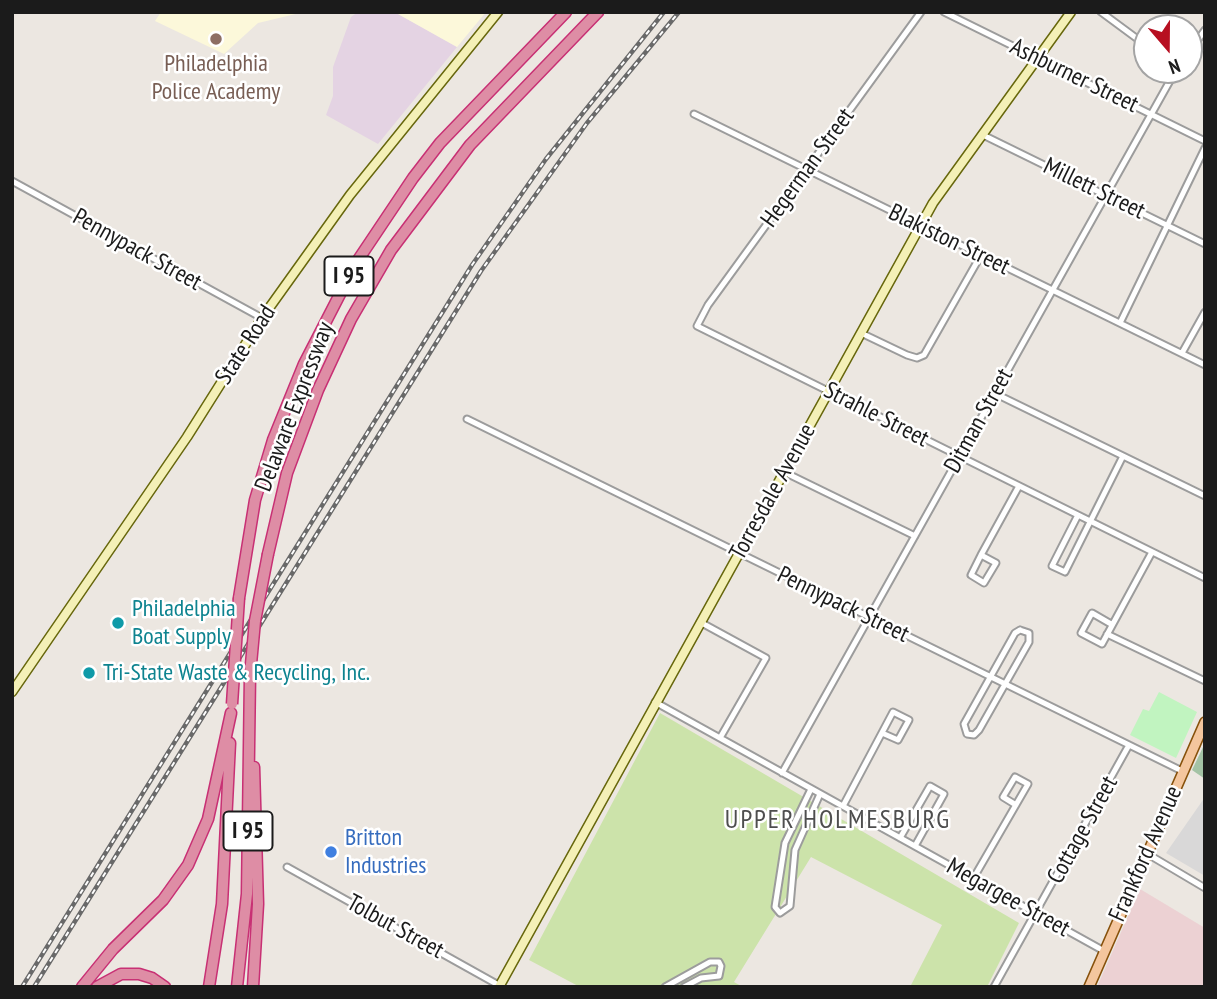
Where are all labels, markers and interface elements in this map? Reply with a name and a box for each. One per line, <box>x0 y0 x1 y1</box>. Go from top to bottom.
north arrow <box>1133 14 1203 84</box>
marker: Philadelphia Police Academy <box>208 31 224 47</box>
street label: Ashburner Street <box>1005 33 1143 119</box>
place label: Philadelphia Police Academy <box>152 50 280 106</box>
text: N <box>1166 54 1183 80</box>
street label: Hegerman Street <box>755 103 861 233</box>
street label: Millett Street <box>1038 152 1150 226</box>
street label: Blakiston Street <box>884 198 1014 282</box>
street label: Pennypack Street <box>68 203 206 297</box>
road number: I 95 <box>324 256 374 296</box>
street label: State Road <box>210 300 282 390</box>
street label: Delaware Expressway <box>249 318 341 496</box>
street label: Ditman Street <box>939 364 1019 478</box>
street label: Strahle Street <box>819 376 933 454</box>
street label: Torresdale Avenue <box>724 419 822 565</box>
street label: Pennypack Street <box>773 561 913 649</box>
place label: Philadelphia Boat Supply <box>132 595 235 651</box>
marker: Philadelphia Boat Supply <box>110 615 126 631</box>
place label: Tri-State Waste & Recycling, Inc. <box>103 659 370 687</box>
marker: Tri-State Waste & Recycling, Inc. <box>81 665 97 681</box>
street label: Cottage Street <box>1042 771 1124 889</box>
street label: Frankford Avenue <box>1103 782 1189 926</box>
district label: UPPER HOLMESBURG <box>727 805 949 837</box>
road number: I 95 <box>224 811 272 850</box>
place label: Britton Industries <box>345 824 426 880</box>
marker: Britton Industries <box>323 844 339 860</box>
street label: Megargee Street <box>941 852 1075 944</box>
street label: Tolbut Street <box>341 889 449 965</box>

